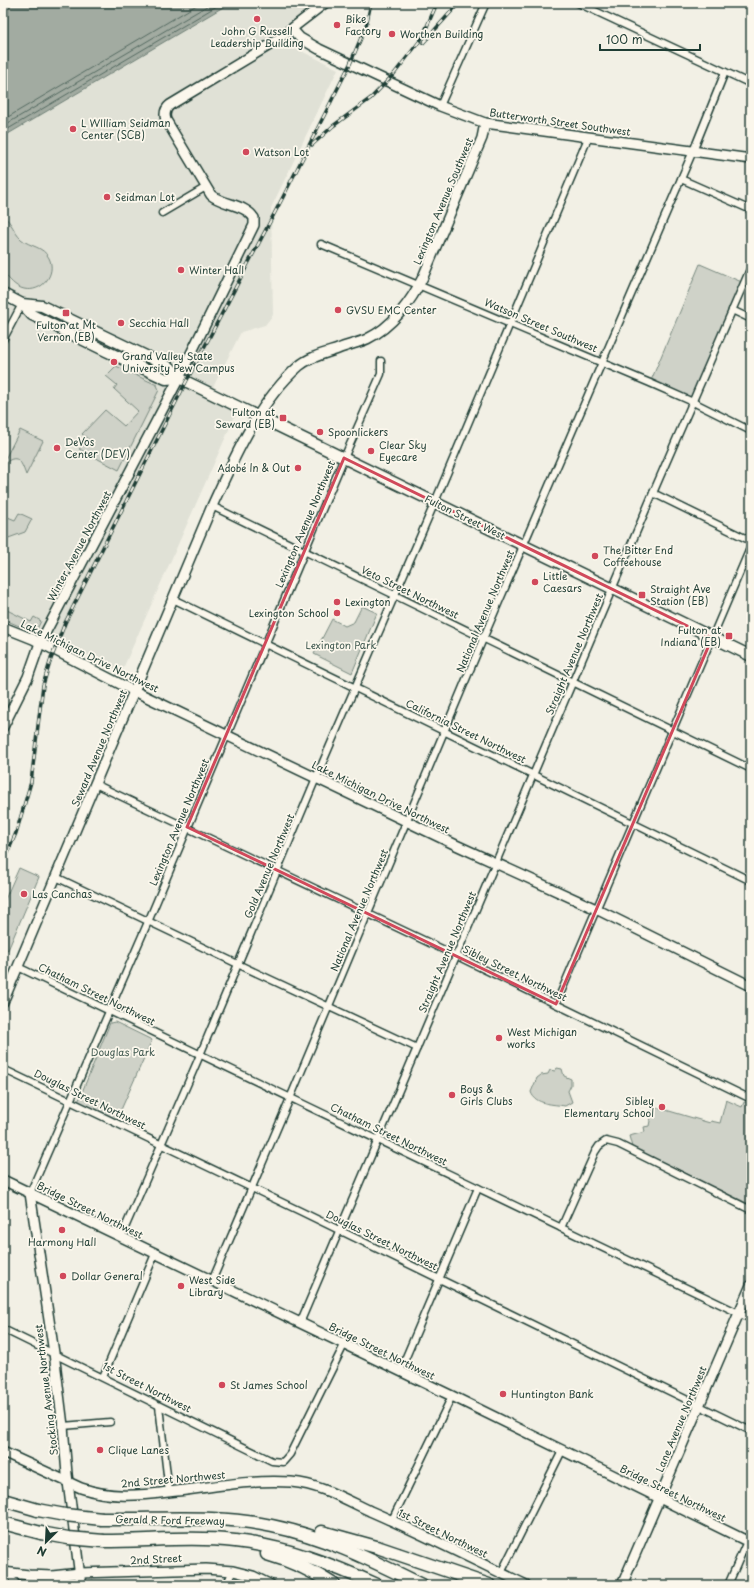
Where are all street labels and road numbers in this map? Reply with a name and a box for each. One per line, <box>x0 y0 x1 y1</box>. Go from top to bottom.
street label: Butterworth Street Southwest <box>489 104 632 139</box>
street label: Lexington Avenue Southwest <box>409 135 476 267</box>
street label: Watson Street Southwest <box>482 294 600 355</box>
street label: Lexington Avenue Northwest <box>271 458 338 590</box>
street label: Winter Avenue Northwest <box>43 488 114 604</box>
street label: Fulton Street West <box>422 491 508 543</box>
street label: National Avenue Northwest <box>452 547 517 674</box>
street label: Veto Street Northwest <box>359 561 462 622</box>
street label: Straight Avenue Northwest <box>541 591 606 717</box>
street label: Lake Michigan Drive Northwest <box>19 616 162 696</box>
street label: Seward Avenue Northwest <box>67 687 130 809</box>
street label: California Street Northwest <box>404 695 529 766</box>
street label: Lexington Avenue Northwest <box>145 756 212 888</box>
street label: Lake Michigan Drive Northwest <box>310 757 453 837</box>
street label: Gold Avenue Northwest <box>240 811 297 920</box>
street label: National Avenue Northwest <box>326 846 391 973</box>
street label: Straight Avenue Northwest <box>414 889 479 1015</box>
street label: Sibley Street Northwest <box>461 941 570 1004</box>
street label: Chatham Street Northwest <box>36 959 158 1028</box>
street label: Douglas Street Northwest <box>32 1065 149 1132</box>
street label: Chatham Street Northwest <box>328 1099 450 1168</box>
street label: Bridge Street Northwest <box>35 1177 146 1242</box>
street label: Douglas Street Northwest <box>324 1206 441 1273</box>
street label: Bridge Street Northwest <box>327 1318 438 1383</box>
street label: Stocking Avenue Northwest <box>30 1324 61 1456</box>
street label: 1st Street Northwest <box>100 1358 194 1415</box>
street label: Lane Avenue Northwest <box>651 1363 710 1474</box>
street label: Bridge Street Northwest <box>618 1460 729 1525</box>
street label: 2nd Street Northwest <box>120 1466 226 1491</box>
street label: 1st Street Northwest <box>396 1504 491 1561</box>
street label: Gerald R Ford Freeway <box>115 1511 225 1529</box>
street label: 2nd Street <box>130 1550 182 1567</box>

